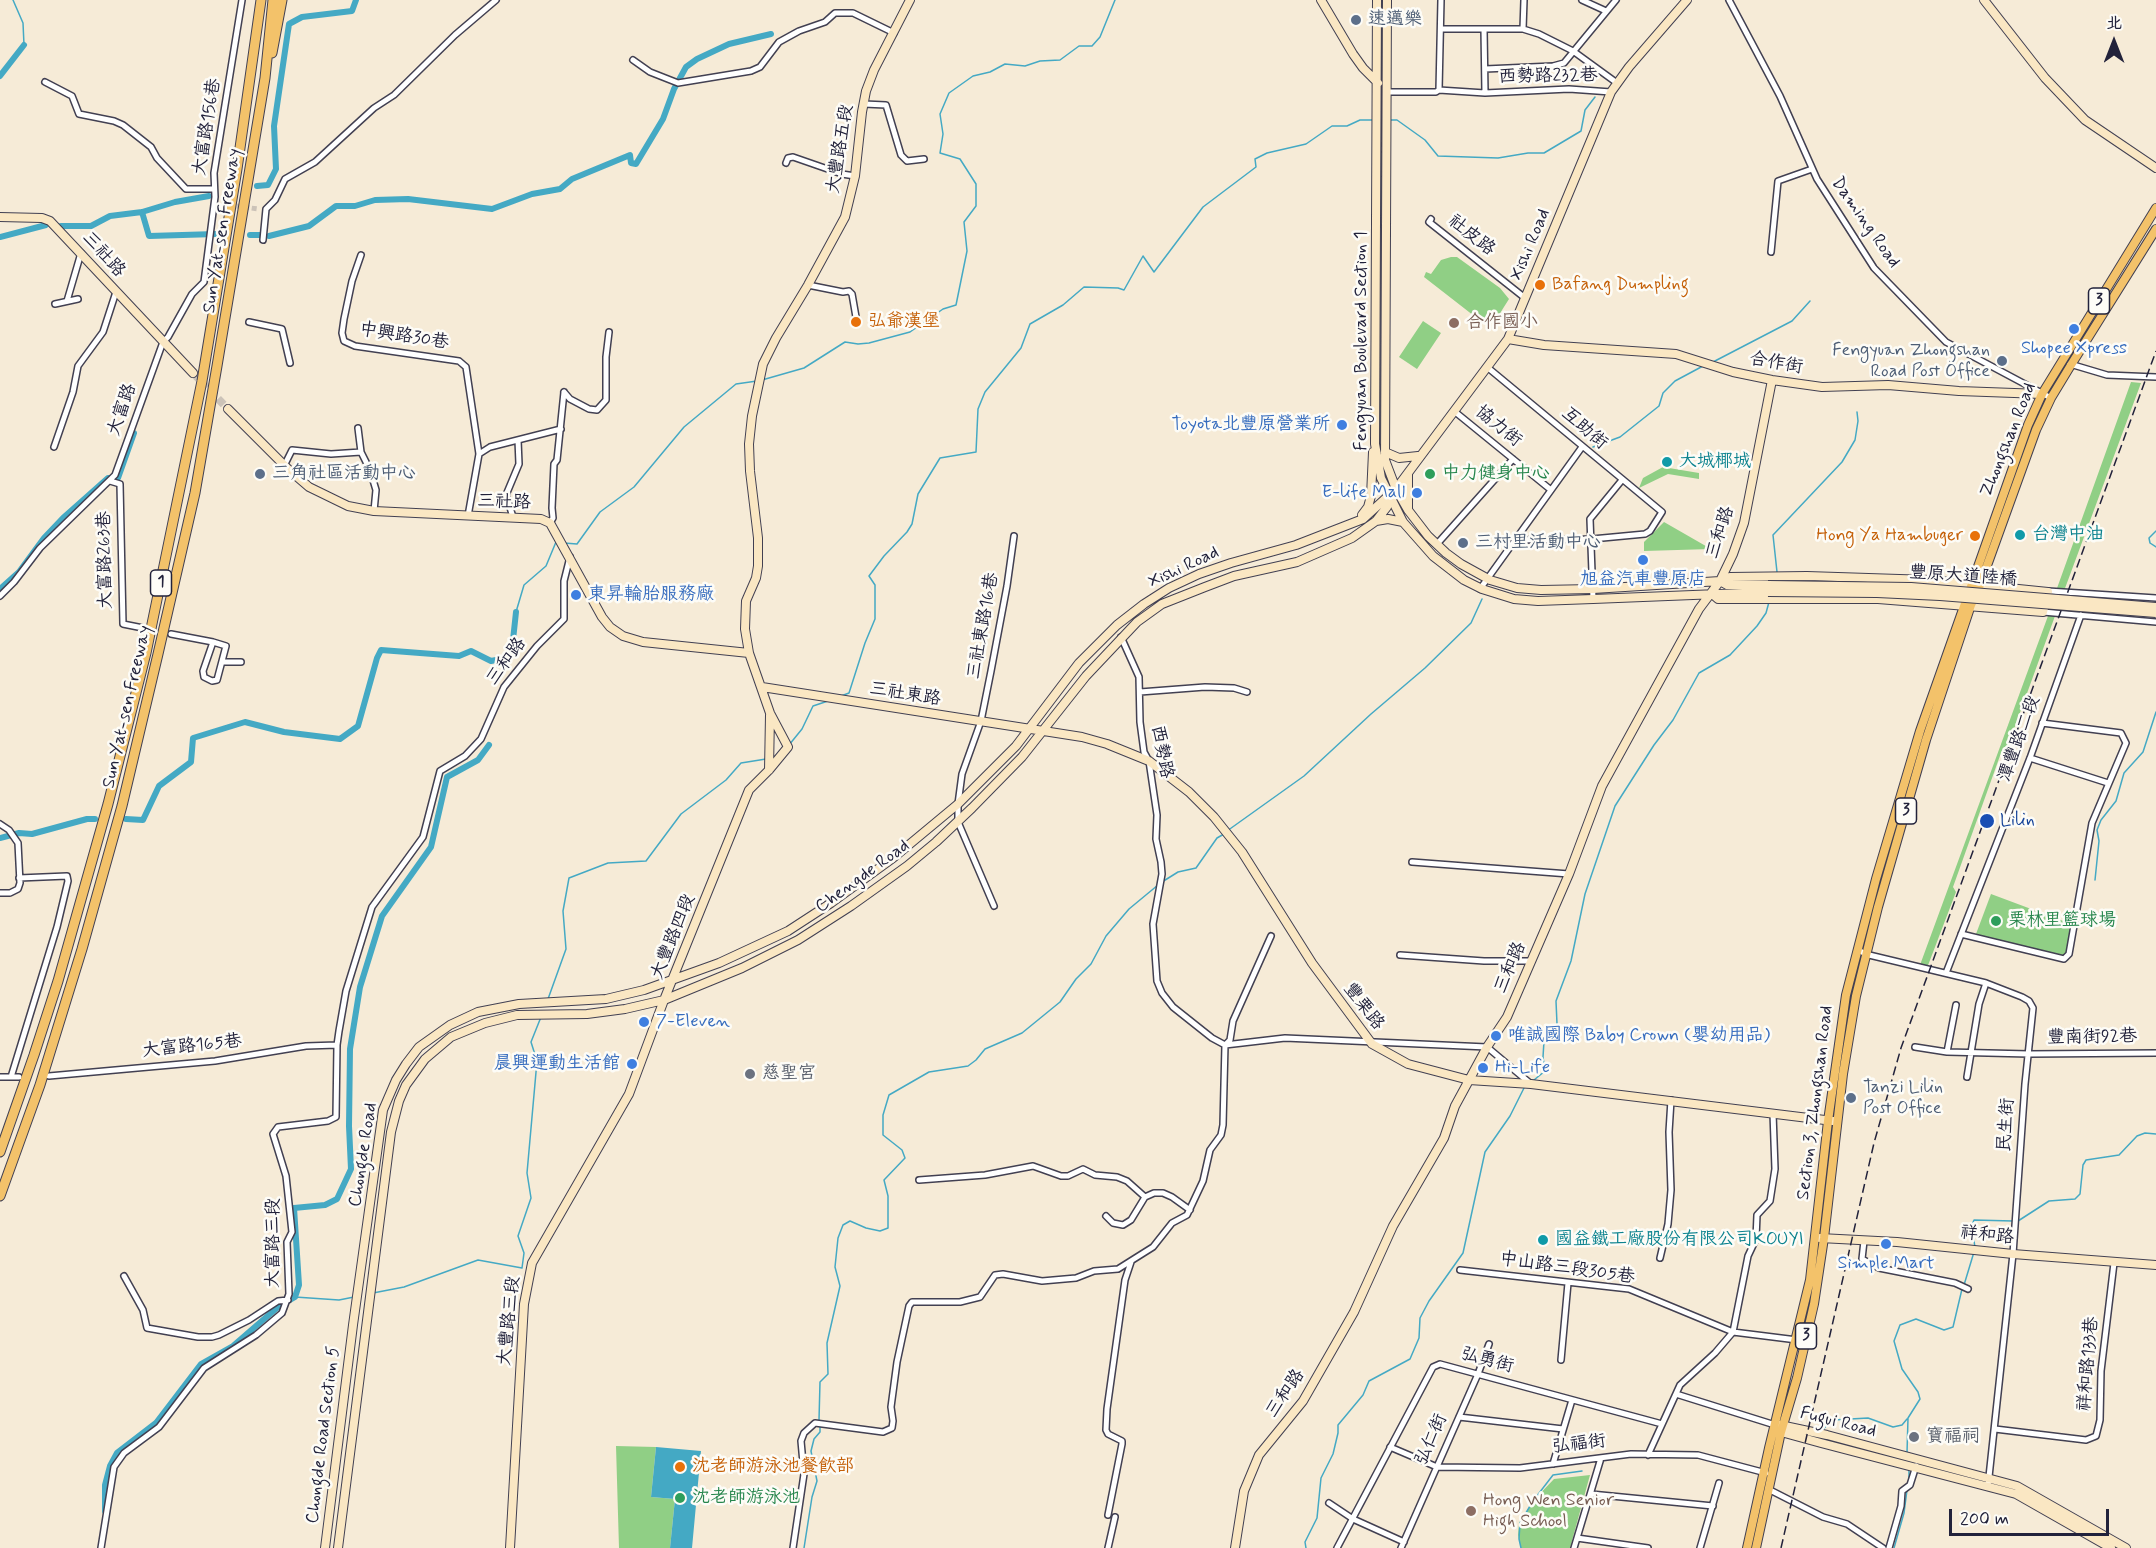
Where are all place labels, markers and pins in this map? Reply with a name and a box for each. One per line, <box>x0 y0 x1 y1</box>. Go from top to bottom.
place label: 速邁樂 <box>1368 9 1422 31</box>
marker: 速邁樂 <box>1349 13 1363 27</box>
place label: Bafang Dumpling <box>1552 274 1689 296</box>
marker: Bafang Dumpling <box>1533 278 1547 292</box>
place label: 弘爺漢堡 <box>868 311 940 333</box>
place label: 合作國小 <box>1466 312 1538 334</box>
marker: 弘爺漢堡 <box>849 315 863 329</box>
marker: 合作國小 <box>1447 316 1461 330</box>
marker: Shopee Xpress <box>2067 322 2081 336</box>
place label: Shopee Xpress <box>2021 338 2127 360</box>
place label: Fengyuan Zhongshan Road Post Office <box>1832 340 1990 382</box>
marker: Fengyuan Zhongshan Road Post Office <box>1995 354 2009 368</box>
place label: Toyota北豐原營業所 <box>1171 414 1330 436</box>
marker: Toyota北豐原營業所 <box>1335 418 1349 432</box>
place label: 大城椰城 <box>1679 451 1751 473</box>
marker: 大城椰城 <box>1660 455 1674 469</box>
place label: 三角社區活動中心 <box>272 463 416 485</box>
place label: 中力健身中心 <box>1442 463 1550 485</box>
marker: 三角社區活動中心 <box>253 467 267 481</box>
marker: 中力健身中心 <box>1423 467 1437 481</box>
place label: E-life Mall <box>1322 482 1405 504</box>
marker: E-life Mall <box>1410 486 1424 500</box>
place label: 台灣中油 <box>2032 524 2104 546</box>
place label: Hong Ya Hambuger <box>1816 525 1963 547</box>
marker: 台灣中油 <box>2013 528 2027 542</box>
marker: Hong Ya Hambuger <box>1968 529 1982 543</box>
place label: 三村里活動中心 <box>1475 532 1601 554</box>
marker: 三村里活動中心 <box>1456 536 1470 550</box>
marker: 旭益汽車豐原店 <box>1636 553 1650 567</box>
place label: 旭益汽車豐原店 <box>1580 569 1706 591</box>
place label: 東昇輪胎服務廠 <box>588 584 714 606</box>
marker: 東昇輪胎服務廠 <box>569 588 583 602</box>
place label: Lilin <box>2000 810 2035 832</box>
marker: Lilin <box>1978 812 1996 830</box>
place label: 栗林里籃球場 <box>2008 910 2116 932</box>
marker: 栗林里籃球場 <box>1989 914 2003 928</box>
place label: 7-Eleven <box>656 1011 730 1033</box>
marker: 7-Eleven <box>637 1015 651 1029</box>
place label: 唯誠國際 Baby Crown (嬰幼用品) <box>1508 1025 1770 1047</box>
marker: 唯誠國際 Baby Crown (嬰幼用品) <box>1489 1029 1503 1043</box>
place label: 晨興運動生活館 <box>494 1053 620 1075</box>
marker: 晨興運動生活館 <box>625 1057 639 1071</box>
place label: Hi-Life <box>1495 1057 1550 1079</box>
marker: Hi-Life <box>1476 1061 1490 1075</box>
place label: 慈聖宮 <box>762 1063 816 1085</box>
marker: 慈聖宮 <box>743 1067 757 1081</box>
place label: Tanzi Lilin Post Office <box>1863 1077 1943 1120</box>
marker: Tanzi Lilin Post Office <box>1844 1091 1858 1105</box>
place label: 國益鐵工廠股份有限公司KOUYI <box>1555 1229 1804 1251</box>
marker: 國益鐵工廠股份有限公司KOUYI <box>1536 1233 1550 1247</box>
marker: Simple Mart <box>1879 1237 1893 1251</box>
place label: Simple Mart <box>1837 1253 1935 1275</box>
place label: 寶福祠 <box>1926 1426 1980 1448</box>
marker: 寶福祠 <box>1907 1430 1921 1444</box>
place label: 沈老師游泳池餐飲部 <box>692 1456 854 1478</box>
marker: 沈老師游泳池餐飲部 <box>673 1460 687 1474</box>
place label: 沈老師游泳池 <box>692 1487 800 1509</box>
place label: Hong Wen Senior High School <box>1483 1490 1614 1532</box>
marker: 沈老師游泳池 <box>673 1491 687 1505</box>
marker: Hong Wen Senior High School <box>1464 1504 1478 1518</box>

